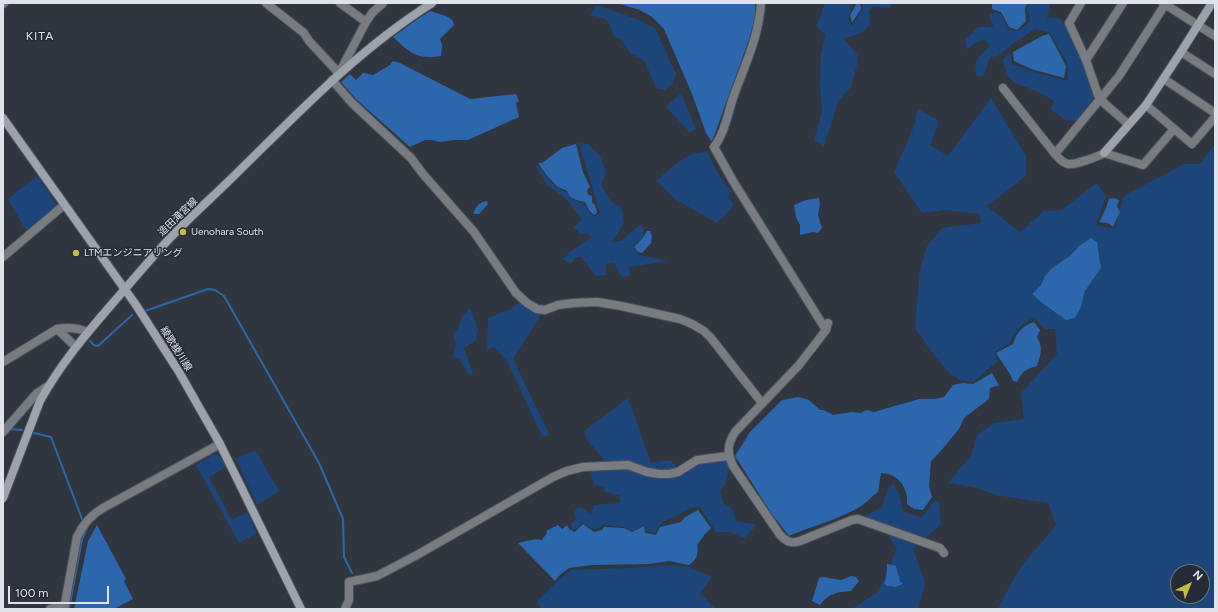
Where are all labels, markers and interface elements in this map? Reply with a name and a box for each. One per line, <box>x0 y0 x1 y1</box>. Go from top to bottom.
district label: KITA <box>26 29 54 43</box>
street label: 造田滝宮線 <box>156 195 200 239</box>
place label: Uenohara South <box>191 226 263 238</box>
marker: Uenohara South <box>178 227 188 237</box>
place label: LTMエンジニアリング <box>84 247 182 259</box>
marker: LTMエンジニアリング <box>71 248 81 258</box>
street label: 綾歌綾川線 <box>158 325 194 373</box>
north arrow <box>1170 564 1210 604</box>
text: N <box>1190 568 1205 583</box>
scale bar <box>10 578 111 604</box>
text: 100 m <box>15 586 49 600</box>

